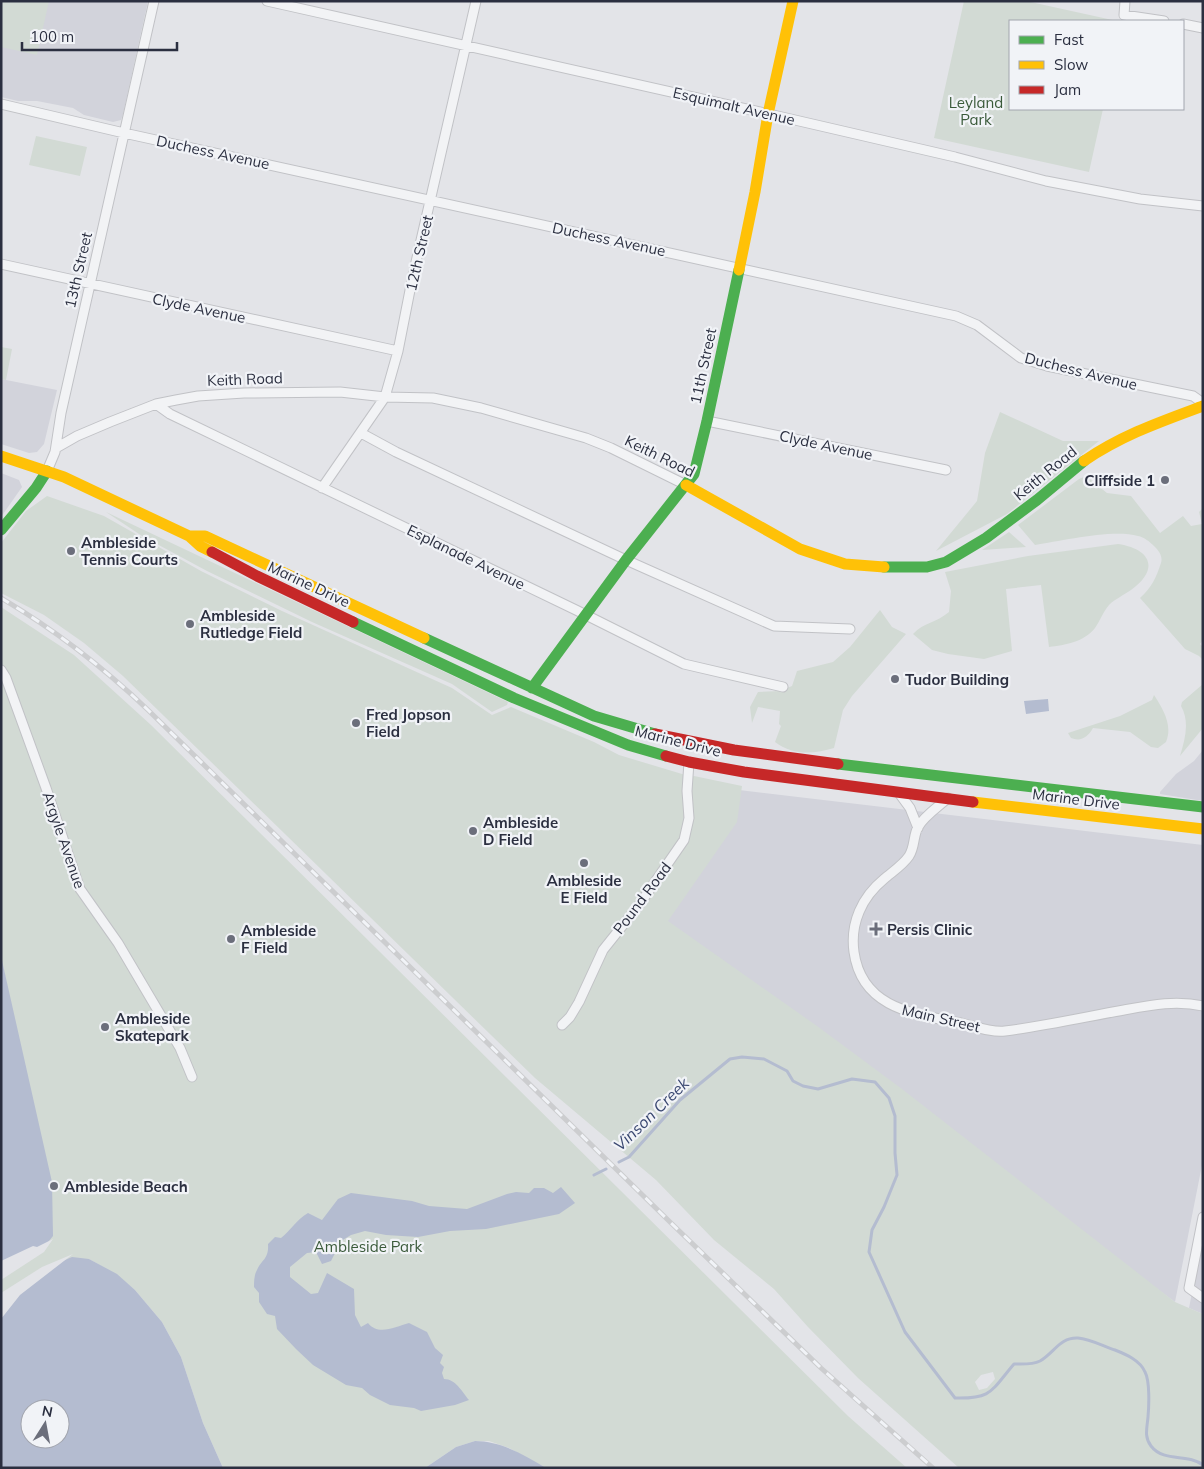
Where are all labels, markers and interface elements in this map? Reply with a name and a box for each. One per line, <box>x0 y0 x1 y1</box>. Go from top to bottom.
scale bar <box>22 20 178 52</box>
legend <box>1009 20 1184 110</box>
text: 100 m <box>30 27 74 46</box>
text: Fast <box>1054 30 1084 49</box>
text: Slow <box>1054 55 1088 74</box>
text: Jam <box>1054 80 1081 99</box>
street label: Esquimalt Avenue <box>671 83 797 129</box>
park label: Leyland Park <box>949 93 1003 129</box>
street label: Duchess Avenue <box>155 131 271 173</box>
street label: 12th Street <box>401 213 437 293</box>
street label: Duchess Avenue <box>551 218 667 260</box>
street label: 13th Street <box>60 230 96 310</box>
street label: Clyde Avenue <box>151 289 247 327</box>
street label: 11th Street <box>686 326 720 406</box>
street label: Duchess Avenue <box>1023 348 1139 394</box>
street label: Keith Road <box>207 368 283 390</box>
street label: Clyde Avenue <box>778 426 874 464</box>
street label: Keith Road <box>622 431 698 481</box>
street label: Keith Road <box>1010 442 1080 504</box>
place label: Cliffside 1 <box>1084 471 1155 490</box>
marker: Cliffside 1 <box>1159 474 1171 486</box>
street label: Esplanade Avenue <box>404 520 528 594</box>
place label: Ambleside Tennis Courts <box>81 533 178 569</box>
marker: Ambleside Tennis Courts <box>65 545 77 557</box>
street label: Marine Drive <box>265 557 353 611</box>
place label: Ambleside Rutledge Field <box>200 606 302 642</box>
marker: Ambleside Rutledge Field <box>184 618 196 630</box>
place label: Tudor Building <box>905 670 1009 689</box>
marker: Tudor Building <box>889 673 901 685</box>
place label: Fred Jopson Field <box>366 705 451 741</box>
marker: Fred Jopson Field <box>350 717 362 729</box>
street label: Marine Drive <box>633 721 723 761</box>
street label: Marine Drive <box>1031 784 1121 814</box>
street label: Argyle Avenue <box>39 789 89 891</box>
place label: Ambleside D Field <box>483 813 558 849</box>
marker: Ambleside D Field <box>467 825 479 837</box>
marker: Ambleside E Field <box>578 857 590 869</box>
street label: Pound Road <box>609 858 675 938</box>
place label: Ambleside E Field <box>546 871 622 907</box>
place label: Persis Clinic <box>887 920 973 939</box>
place label: Ambleside F Field <box>241 921 316 957</box>
marker: Persis Clinic <box>869 922 883 936</box>
marker: Ambleside F Field <box>225 933 237 945</box>
street label: Main Street <box>900 1000 982 1036</box>
place label: Ambleside Skatepark <box>115 1009 190 1045</box>
marker: Ambleside Skatepark <box>99 1021 111 1033</box>
water label: Vinson Creek <box>609 1072 693 1155</box>
place label: Ambleside Beach <box>64 1177 188 1196</box>
marker: Ambleside Beach <box>48 1180 60 1192</box>
park label: Ambleside Park <box>314 1237 423 1256</box>
north arrow <box>20 1399 70 1449</box>
text: N <box>41 1401 54 1421</box>

